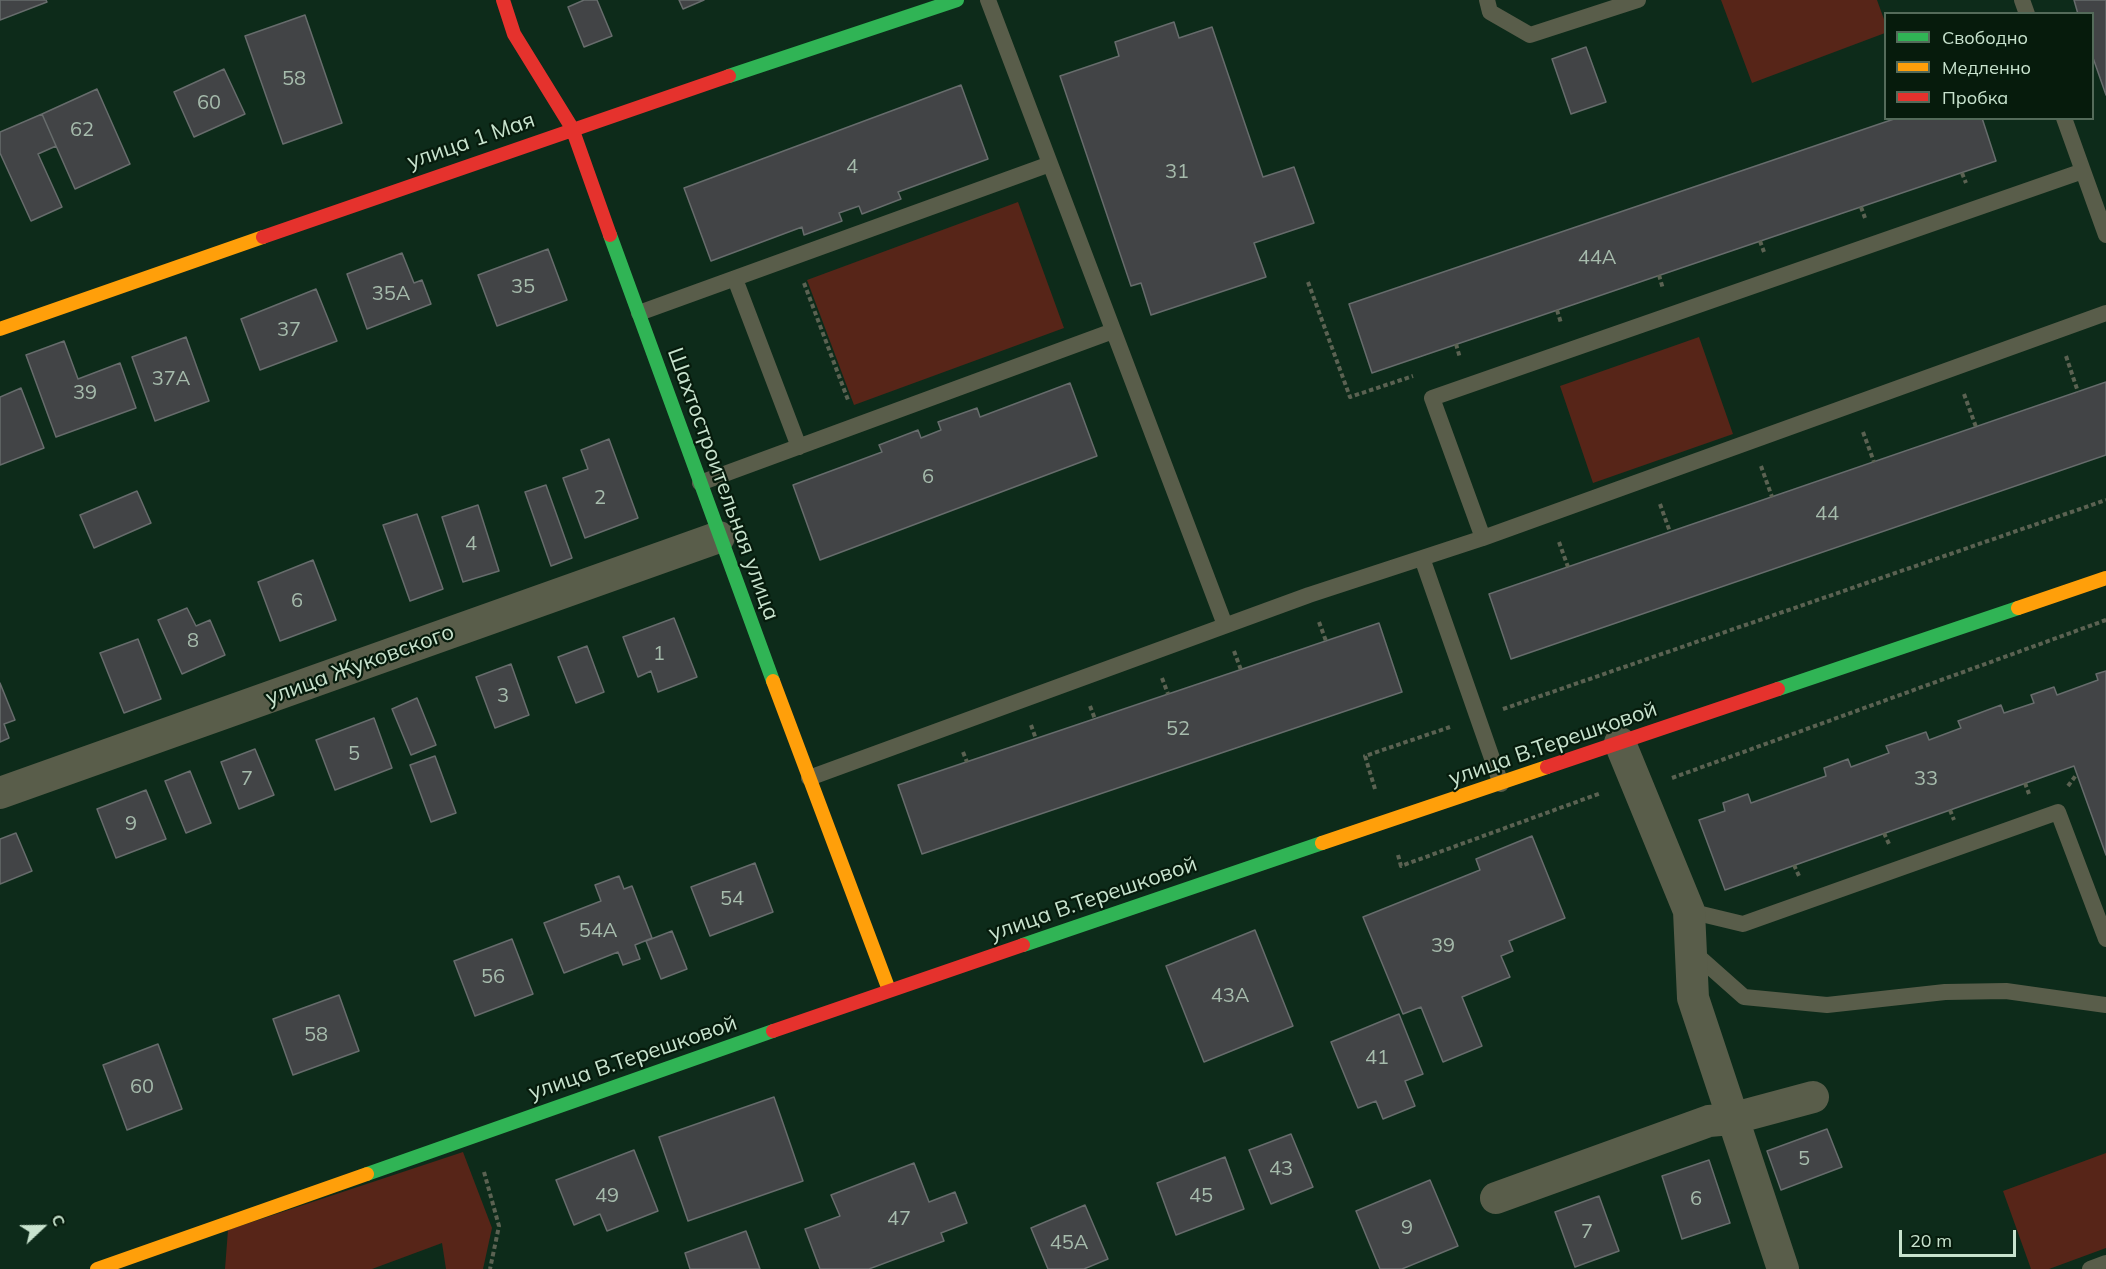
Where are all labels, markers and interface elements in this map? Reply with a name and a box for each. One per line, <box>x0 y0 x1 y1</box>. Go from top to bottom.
legend <box>1884 12 2094 120</box>
text: Свободно <box>1942 26 2028 49</box>
text: Медленно <box>1942 56 2031 79</box>
house number: 58 <box>282 67 306 91</box>
text: Пробка <box>1942 86 2008 109</box>
house number: 60 <box>197 91 221 115</box>
street label: улица 1 Мая <box>404 107 538 175</box>
house number: 62 <box>70 118 94 142</box>
house number: 4 <box>846 155 858 179</box>
house number: 31 <box>1165 160 1189 184</box>
house number: 44А <box>1578 246 1616 270</box>
house number: 35 <box>511 275 535 299</box>
house number: 35А <box>372 282 410 306</box>
house number: 37 <box>277 318 301 342</box>
street label: Шахтостроительная улица <box>661 344 785 624</box>
house number: 37А <box>152 367 190 391</box>
house number: 39 <box>73 381 97 405</box>
house number: 6 <box>922 465 934 489</box>
house number: 2 <box>594 486 606 510</box>
house number: 44 <box>1815 502 1839 526</box>
house number: 4 <box>465 532 477 556</box>
house number: 6 <box>291 589 303 613</box>
street label: улица Жуковского <box>262 619 458 711</box>
house number: 8 <box>187 629 199 653</box>
house number: 1 <box>653 642 665 666</box>
house number: 3 <box>497 684 509 708</box>
street label: улица В.Терешковой <box>1445 696 1661 792</box>
house number: 52 <box>1166 717 1190 741</box>
house number: 5 <box>348 742 360 766</box>
house number: 7 <box>241 767 253 791</box>
house number: 33 <box>1914 767 1938 791</box>
house number: 9 <box>125 812 137 836</box>
street label: улица В.Терешковой <box>985 851 1201 947</box>
house number: 54 <box>720 887 744 911</box>
house number: 54А <box>579 919 617 943</box>
house number: 39 <box>1431 934 1455 958</box>
house number: 56 <box>481 965 505 989</box>
house number: 43А <box>1211 984 1249 1008</box>
street label: улица В.Терешковой <box>525 1010 741 1106</box>
house number: 58 <box>304 1023 328 1047</box>
house number: 41 <box>1365 1046 1389 1070</box>
house number: 60 <box>130 1075 154 1099</box>
house number: 5 <box>1798 1147 1810 1171</box>
house number: 43 <box>1269 1157 1293 1181</box>
house number: 49 <box>595 1184 619 1208</box>
house number: 45 <box>1189 1184 1213 1208</box>
house number: 6 <box>1690 1187 1702 1211</box>
north arrow <box>12 1197 72 1257</box>
house number: 47 <box>887 1207 911 1231</box>
text: С <box>47 1211 70 1229</box>
house number: 9 <box>1401 1216 1413 1240</box>
scale bar <box>1902 1218 2019 1256</box>
house number: 7 <box>1581 1220 1593 1244</box>
text: 20 m <box>1910 1229 1952 1252</box>
house number: 45А <box>1050 1231 1088 1255</box>

